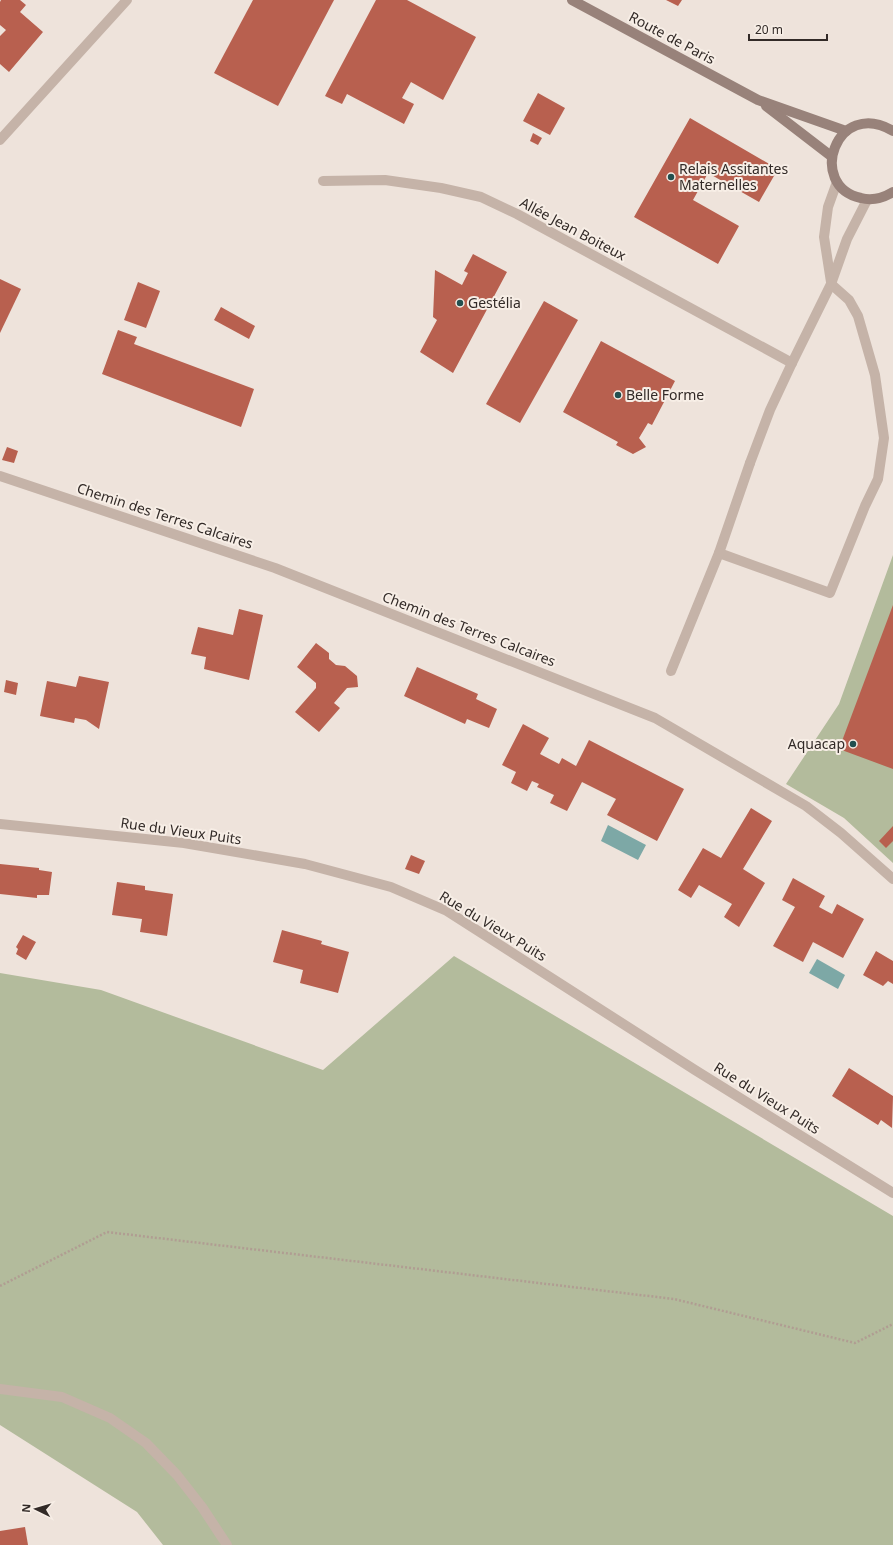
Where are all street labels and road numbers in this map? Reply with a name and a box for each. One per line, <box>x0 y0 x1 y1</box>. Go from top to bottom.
street label: Route de Paris <box>626 7 719 68</box>
street label: Allée Jean Boiteux <box>517 193 630 265</box>
street label: Chemin des Terres Calcaires <box>75 478 256 553</box>
street label: Chemin des Terres Calcaires <box>380 587 559 670</box>
street label: Rue du Vieux Puits <box>119 813 243 848</box>
street label: Rue du Vieux Puits <box>436 886 551 965</box>
street label: Rue du Vieux Puits <box>711 1057 824 1138</box>

